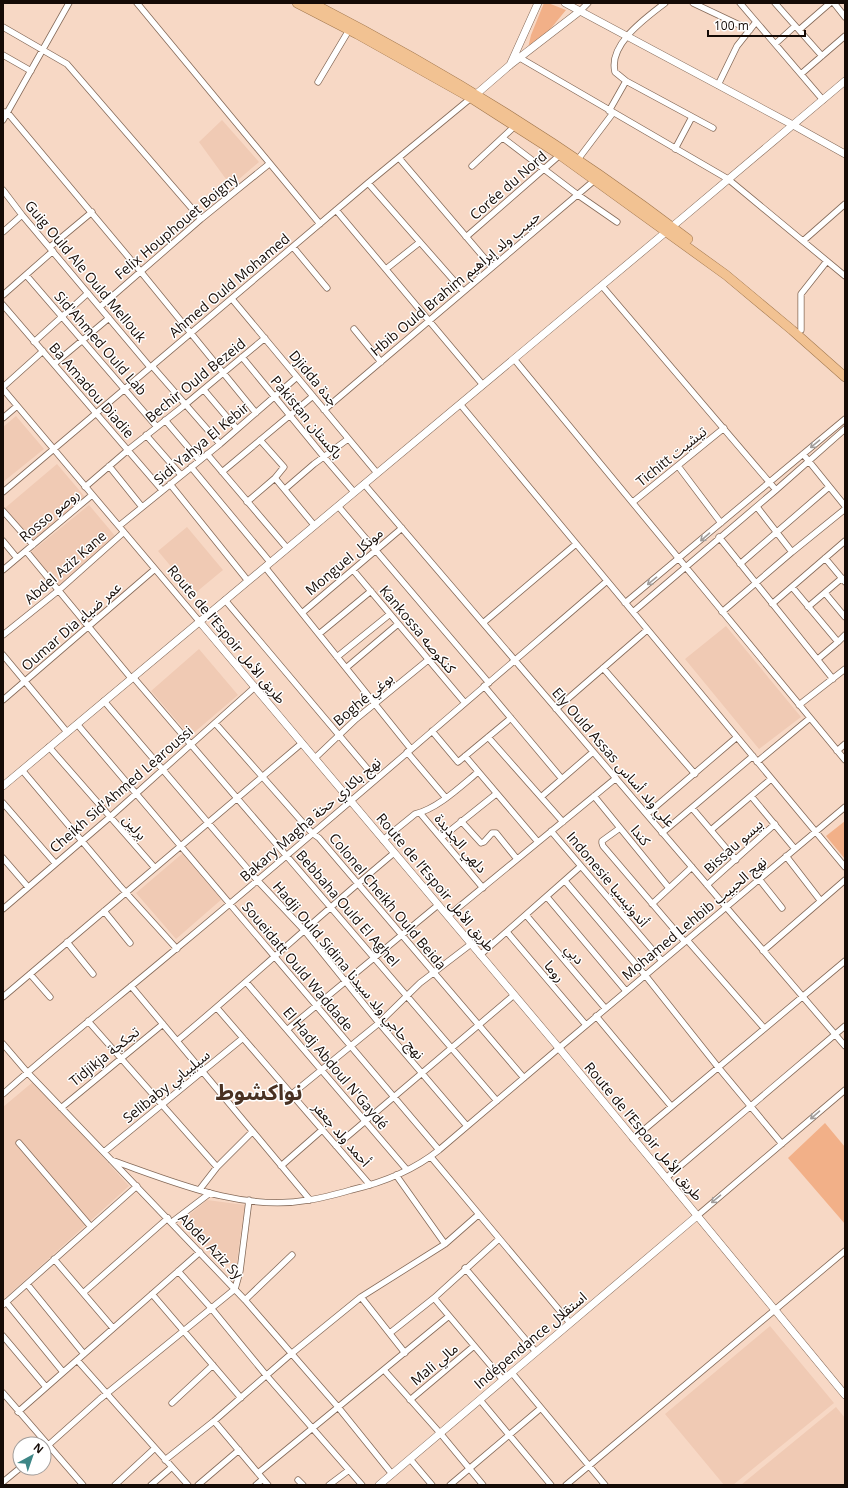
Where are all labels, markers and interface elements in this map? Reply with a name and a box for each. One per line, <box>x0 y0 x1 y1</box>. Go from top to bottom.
scale bar <box>708 12 805 38</box>
text: 100 m <box>714 17 749 34</box>
street label: Corée du Nord <box>465 146 551 224</box>
street label: Felix Houphouet Boigny <box>110 168 242 283</box>
street label: Guig Ould Ale Ould Mellouk <box>21 196 151 346</box>
street label: Hbib Ould Brahim حبيب ولد إبراهيم <box>366 206 545 361</box>
street label: Ahmed Ould Mohamed <box>165 229 293 341</box>
street label: Sid'Ahmed Ould Lab <box>50 287 152 399</box>
street label: Bechir Ould Bezeid <box>141 334 249 426</box>
street label: Ba Amadou Diadie <box>45 338 139 442</box>
street label: Djidda جدة <box>285 346 343 410</box>
street label: Pakistan باكستان <box>267 371 348 463</box>
street label: Sidi Yahya El Kebir <box>149 397 253 488</box>
street label: Tichitt تيشيت <box>632 422 710 490</box>
one-way arrow <box>810 440 820 449</box>
street label: Rosso روصو <box>15 484 83 546</box>
street label: Monguel مونكل <box>301 523 387 599</box>
street label: Abdel Aziz Kane <box>20 526 110 608</box>
one-way arrow <box>700 533 710 542</box>
street label: Route de l’Espoir طريق الأمل <box>163 561 291 708</box>
street label: Oumar Dia عمر ضياء <box>17 577 125 675</box>
one-way arrow <box>647 577 658 585</box>
street label: Kankossa كنكوصه <box>376 581 461 677</box>
street label: Boghé بوغي <box>329 668 399 731</box>
street label: Ely Ould Assas علي ولد أساس <box>546 683 680 832</box>
street label: Cheikh Sid'Ahmed Learoussi <box>45 721 197 857</box>
street label: Bakary Magha نهج باكاري حخة <box>235 752 386 887</box>
street label: Route de l’Espoir طريق الأمل <box>372 809 500 956</box>
street label: دلهي الجديدة <box>429 809 492 878</box>
street label: برلين <box>119 810 152 844</box>
street label: Bissau بيسو <box>699 814 767 878</box>
street label: كندا <box>627 821 655 849</box>
street label: Indonesie أندونيسيا <box>563 827 654 931</box>
street label: Colonel Cheikh Ould Beida <box>325 829 451 973</box>
street label: Bebbaha Ould El Aghel <box>292 846 404 970</box>
street label: Mohamed Lehbib نهج الحبيب <box>618 852 772 986</box>
street label: Hadji Ould Sidina نهج حاجي ولد سيدنا <box>267 877 429 1064</box>
street label: Soueidatt Ould Waddade <box>238 897 358 1035</box>
street label: دبي <box>559 940 589 970</box>
street label: روما <box>540 956 570 986</box>
street label: El Hadj Abdoul N'Gaydé <box>279 1003 393 1133</box>
street label: Tidjikja تجكجة <box>65 1022 143 1090</box>
street label: Selibaby سيليبابي <box>119 1045 215 1129</box>
street label: Route de l’Espoir طريق الأمل <box>580 1058 708 1205</box>
district label: نواكشوط <box>215 1076 303 1106</box>
street label: أحمد ولد جعفر <box>308 1097 376 1171</box>
one-way arrow <box>810 1111 821 1120</box>
one-way arrow <box>711 1195 722 1204</box>
street label: Abdel Aziz Sy <box>175 1209 248 1284</box>
street label: Indépendance استقلال <box>470 1287 590 1393</box>
street label: Mali مالي <box>406 1339 463 1391</box>
north arrow <box>12 1436 52 1476</box>
text: N <box>30 1439 47 1457</box>

